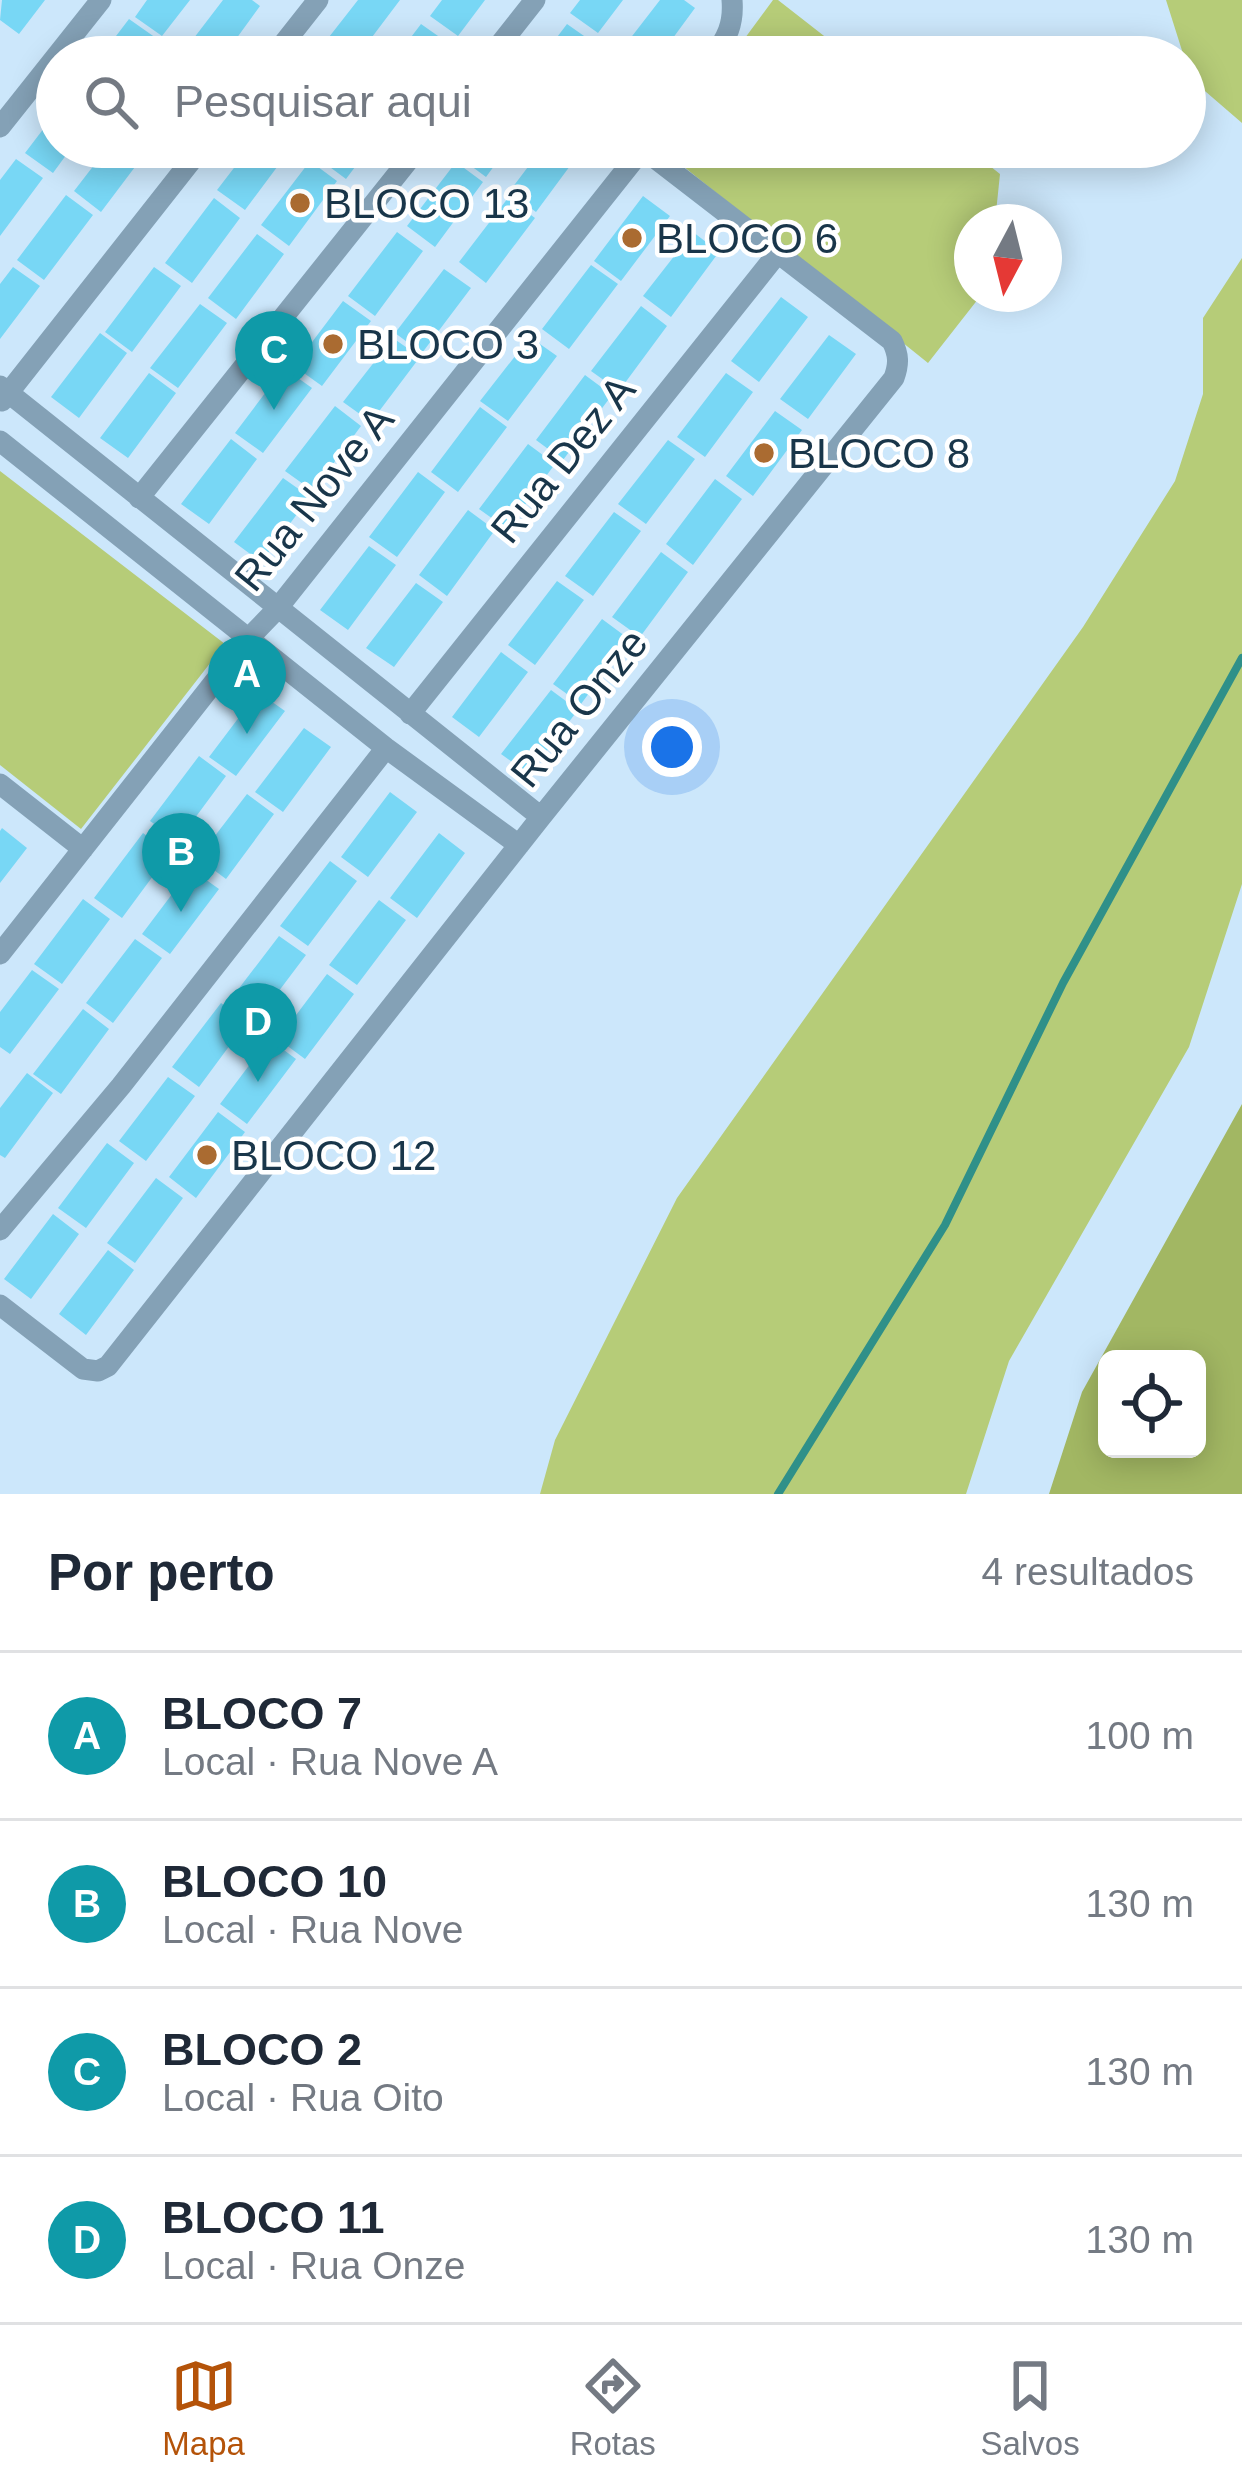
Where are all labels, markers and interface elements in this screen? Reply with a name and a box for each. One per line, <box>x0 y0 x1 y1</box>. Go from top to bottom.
search box <box>36 36 1206 168</box>
icon: search <box>78 69 144 135</box>
text: Pesquisar aqui <box>174 76 472 127</box>
place label: BLOCO 13 <box>324 180 529 227</box>
marker: BLOCO 13 <box>287 190 313 216</box>
north arrow <box>954 204 1062 312</box>
place label: BLOCO 6 <box>656 215 838 262</box>
marker: BLOCO 6 <box>619 225 645 251</box>
pin: C <box>235 311 313 410</box>
place label: BLOCO 3 <box>357 321 539 368</box>
marker: BLOCO 3 <box>320 331 346 357</box>
street label: Rua Dez A <box>482 366 644 552</box>
street label: Rua Nove A <box>225 396 403 600</box>
place label: BLOCO 8 <box>788 430 970 477</box>
marker: BLOCO 8 <box>751 440 777 466</box>
street label: Rua Onze <box>501 620 657 796</box>
pin: A <box>208 635 286 734</box>
your location <box>642 717 702 777</box>
pin: B <box>142 813 220 912</box>
pin: D <box>219 983 297 1082</box>
place label: BLOCO 12 <box>231 1132 436 1179</box>
marker: BLOCO 12 <box>194 1142 220 1168</box>
map controls <box>1098 1350 1206 1458</box>
button: locate <box>1098 1350 1206 1458</box>
text: Por perto <box>48 1544 275 1601</box>
text: 4 resultados <box>982 1550 1194 1593</box>
text: BLOCO 7 <box>162 1688 362 1739</box>
text: A <box>73 1714 101 1757</box>
text: 100 m <box>1086 1714 1194 1757</box>
text: Local · Rua Nove A <box>162 1740 498 1783</box>
text: BLOCO 10 <box>162 1856 387 1907</box>
text: B <box>73 1882 101 1925</box>
text: 130 m <box>1086 1882 1194 1925</box>
text: Local · Rua Nove <box>162 1908 463 1951</box>
text: BLOCO 2 <box>162 2024 362 2075</box>
text: C <box>73 2050 101 2093</box>
text: 130 m <box>1086 2050 1194 2093</box>
text: Local · Rua Oito <box>162 2076 444 2119</box>
text: BLOCO 11 <box>162 2192 385 2243</box>
text: D <box>73 2218 101 2261</box>
text: 130 m <box>1086 2218 1194 2261</box>
text: Local · Rua Onze <box>162 2244 466 2287</box>
tab: Mapa <box>162 2353 245 2463</box>
tab: Rotas <box>570 2353 656 2463</box>
tab: Salvos <box>981 2353 1080 2463</box>

